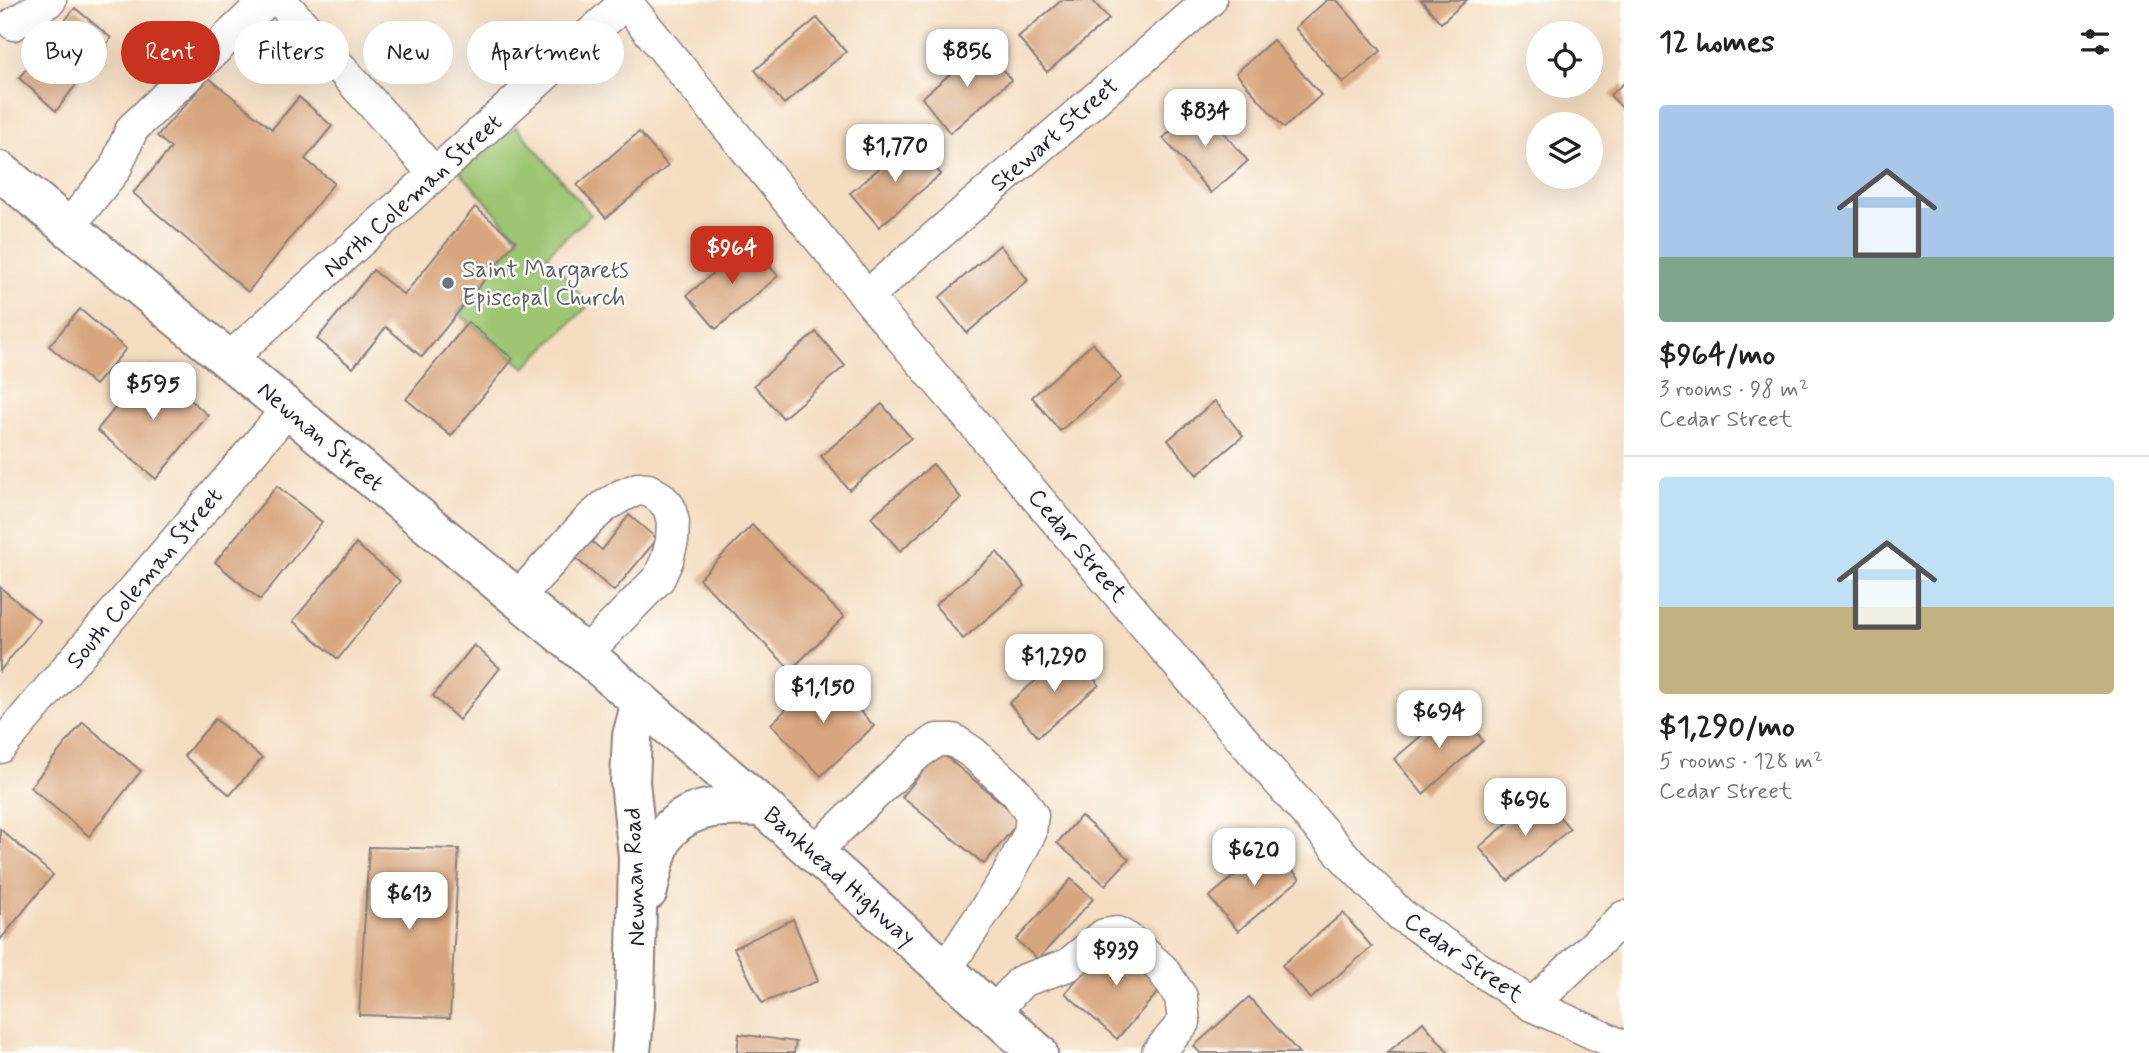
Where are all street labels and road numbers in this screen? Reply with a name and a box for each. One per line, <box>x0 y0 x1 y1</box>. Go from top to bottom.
street label: Stewart Street <box>984 71 1126 199</box>
street label: North Coleman Street <box>317 107 509 285</box>
street label: Newnan Street <box>250 375 390 499</box>
street label: South Coleman Street <box>60 482 230 676</box>
street label: Cedar Street <box>1020 483 1133 609</box>
street label: Bankhead Highway <box>756 800 922 954</box>
street label: Newnan Road <box>618 807 653 947</box>
street label: Cedar Street <box>1397 906 1529 1011</box>

